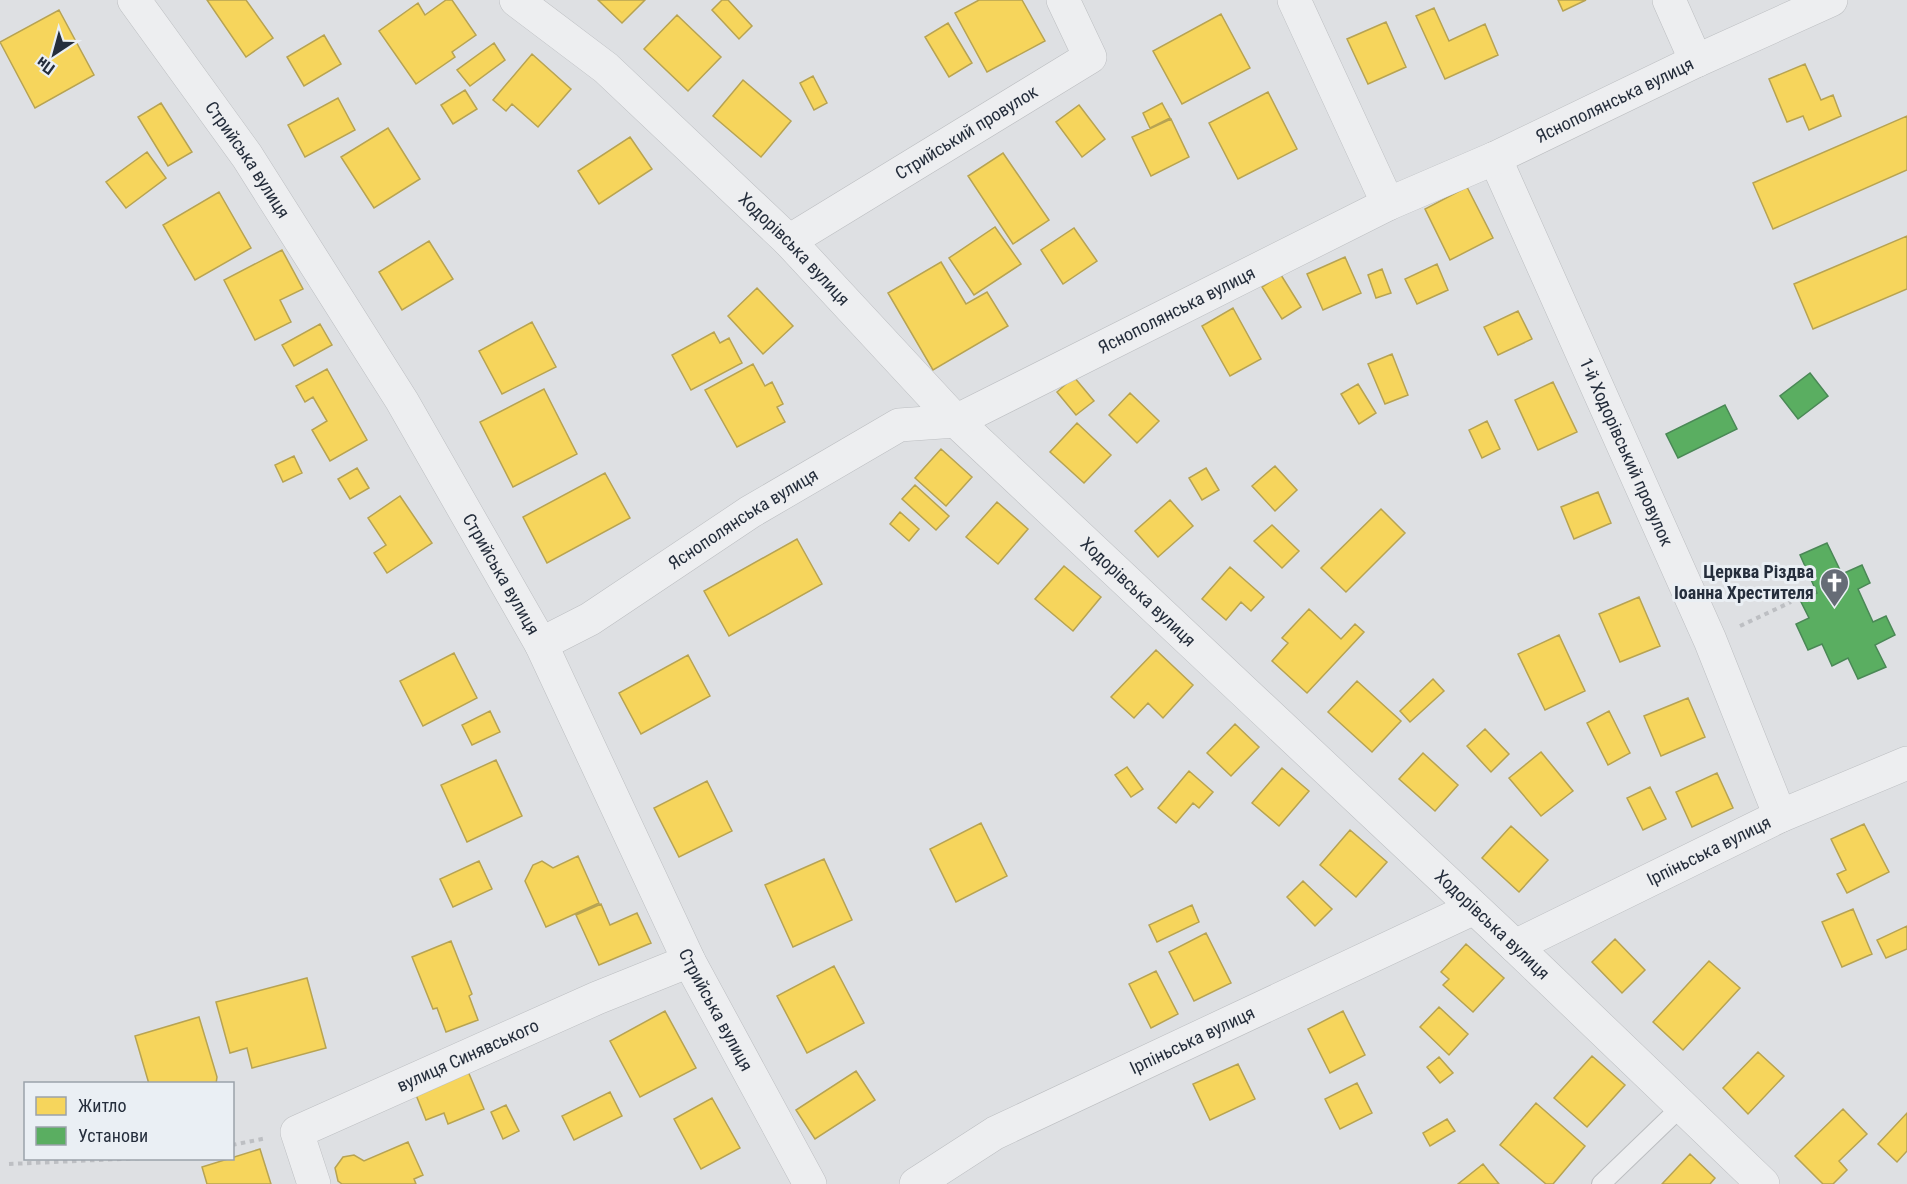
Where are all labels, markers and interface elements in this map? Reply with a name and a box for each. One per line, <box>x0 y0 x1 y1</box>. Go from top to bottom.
north arrow <box>24 24 84 84</box>
text: Пн <box>33 53 58 79</box>
street label: Яснополянська вулиця <box>1532 53 1697 147</box>
street label: Стрийський провулок <box>891 80 1042 184</box>
street label: Стрийська вулиця <box>201 97 295 222</box>
street label: Ходорівська вулиця <box>734 188 854 310</box>
street label: Яснополянська вулиця <box>1094 262 1258 358</box>
street label: 1-й Ходорівський провулок <box>1576 355 1678 550</box>
street label: Яснополянська вулиця <box>664 464 821 574</box>
street label: Стрийська вулиця <box>459 510 544 638</box>
street label: Ходорівська вулиця <box>1077 533 1200 651</box>
place label: Церква Різдва Іоанна Хрестителя <box>1674 561 1814 603</box>
church icon: Церква Різдва Іоанна Хрестителя <box>1819 566 1851 608</box>
street label: Ірпіньська вулиця <box>1643 811 1774 890</box>
street label: Ходорівська вулиця <box>1431 865 1554 984</box>
street label: Стрийська вулиця <box>675 945 758 1075</box>
street label: Ірпіньська вулиця <box>1126 1002 1258 1078</box>
street label: вулиця Синявського <box>394 1014 542 1096</box>
legend <box>24 1082 234 1160</box>
text: Житло <box>78 1095 127 1116</box>
text: Установи <box>78 1125 148 1146</box>

